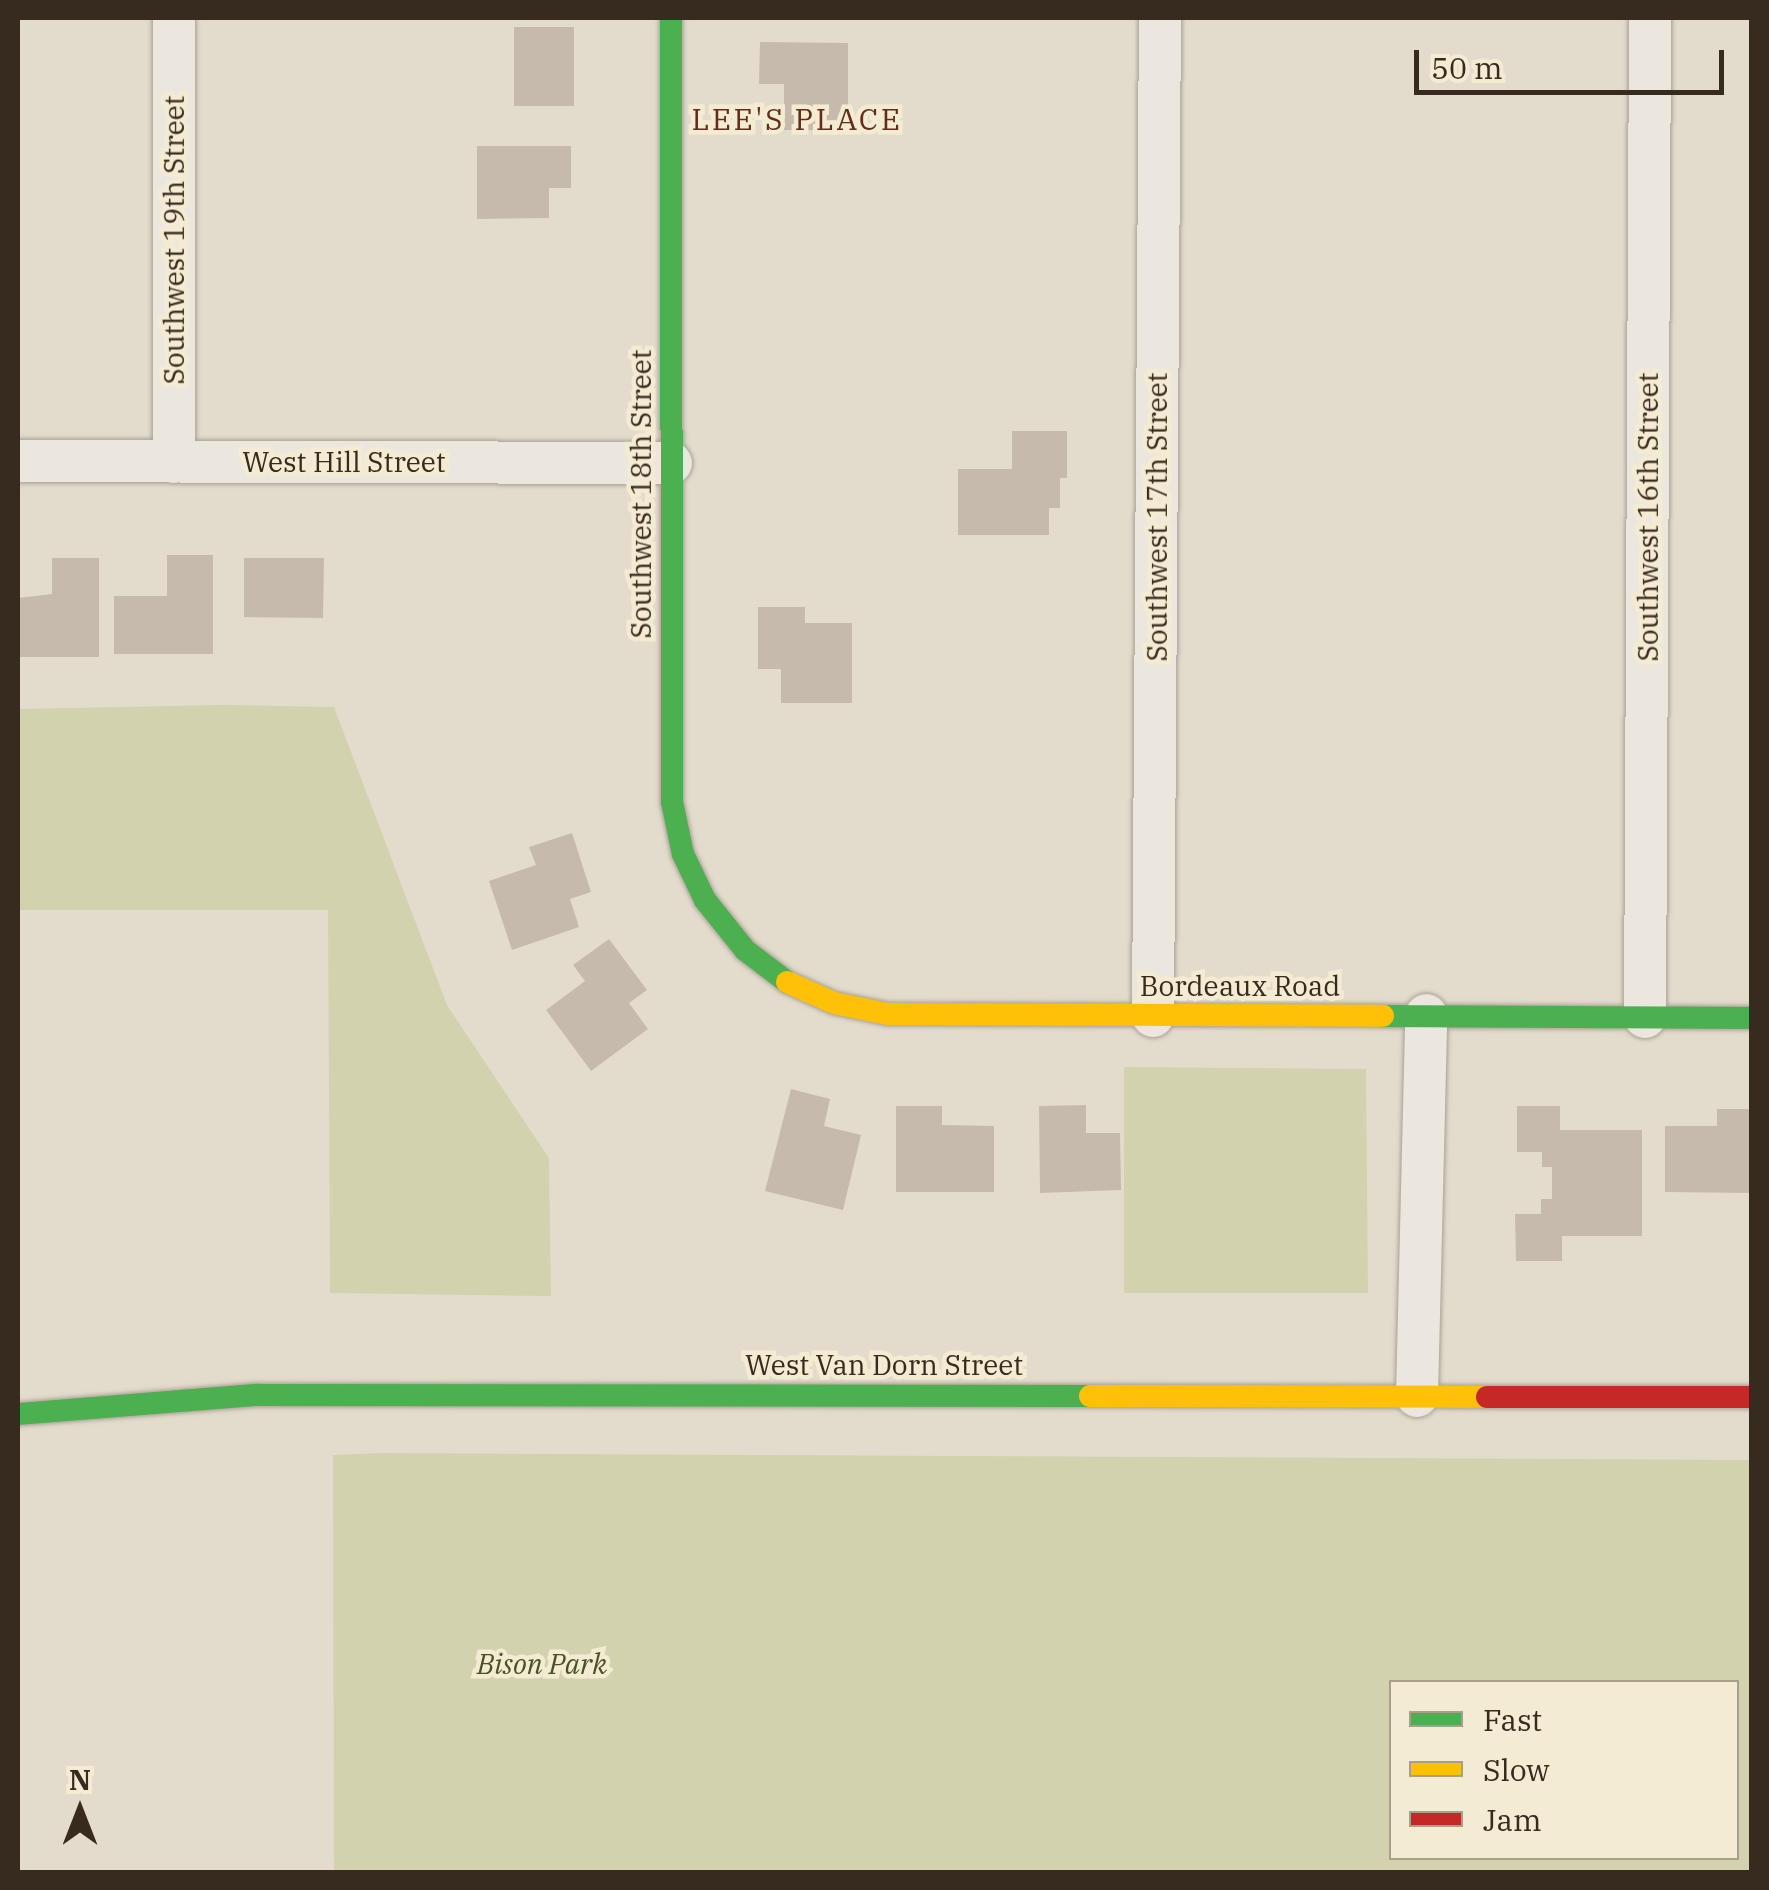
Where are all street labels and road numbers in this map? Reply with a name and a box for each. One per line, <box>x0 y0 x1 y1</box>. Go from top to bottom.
street label: Southwest 19th Street <box>157 95 191 385</box>
street label: Southwest 18th Street <box>624 349 658 639</box>
street label: Southwest 17th Street <box>1140 372 1174 662</box>
street label: Southwest 16th Street <box>1631 372 1665 662</box>
street label: West Hill Street <box>242 445 446 479</box>
street label: Bordeaux Road <box>1140 969 1340 1003</box>
street label: West Van Dorn Street <box>745 1348 1023 1382</box>

